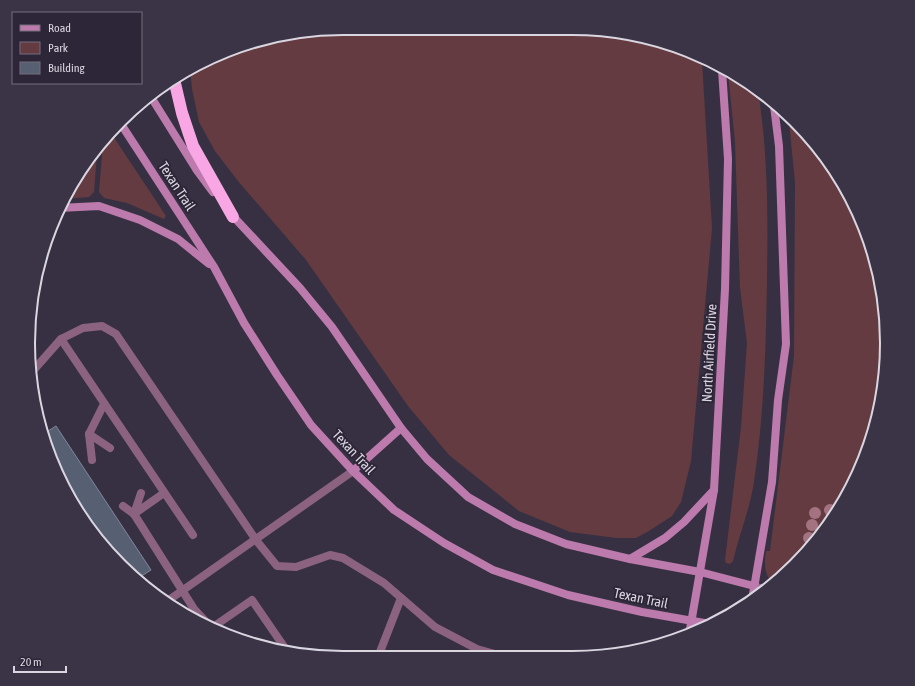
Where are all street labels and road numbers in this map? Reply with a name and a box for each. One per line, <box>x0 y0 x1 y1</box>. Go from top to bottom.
street label: Texan Trail <box>155 159 199 214</box>
street label: North Airfield Drive <box>698 303 720 403</box>
street label: Texan Trail <box>329 426 379 478</box>
street label: Texan Trail <box>612 584 670 612</box>

